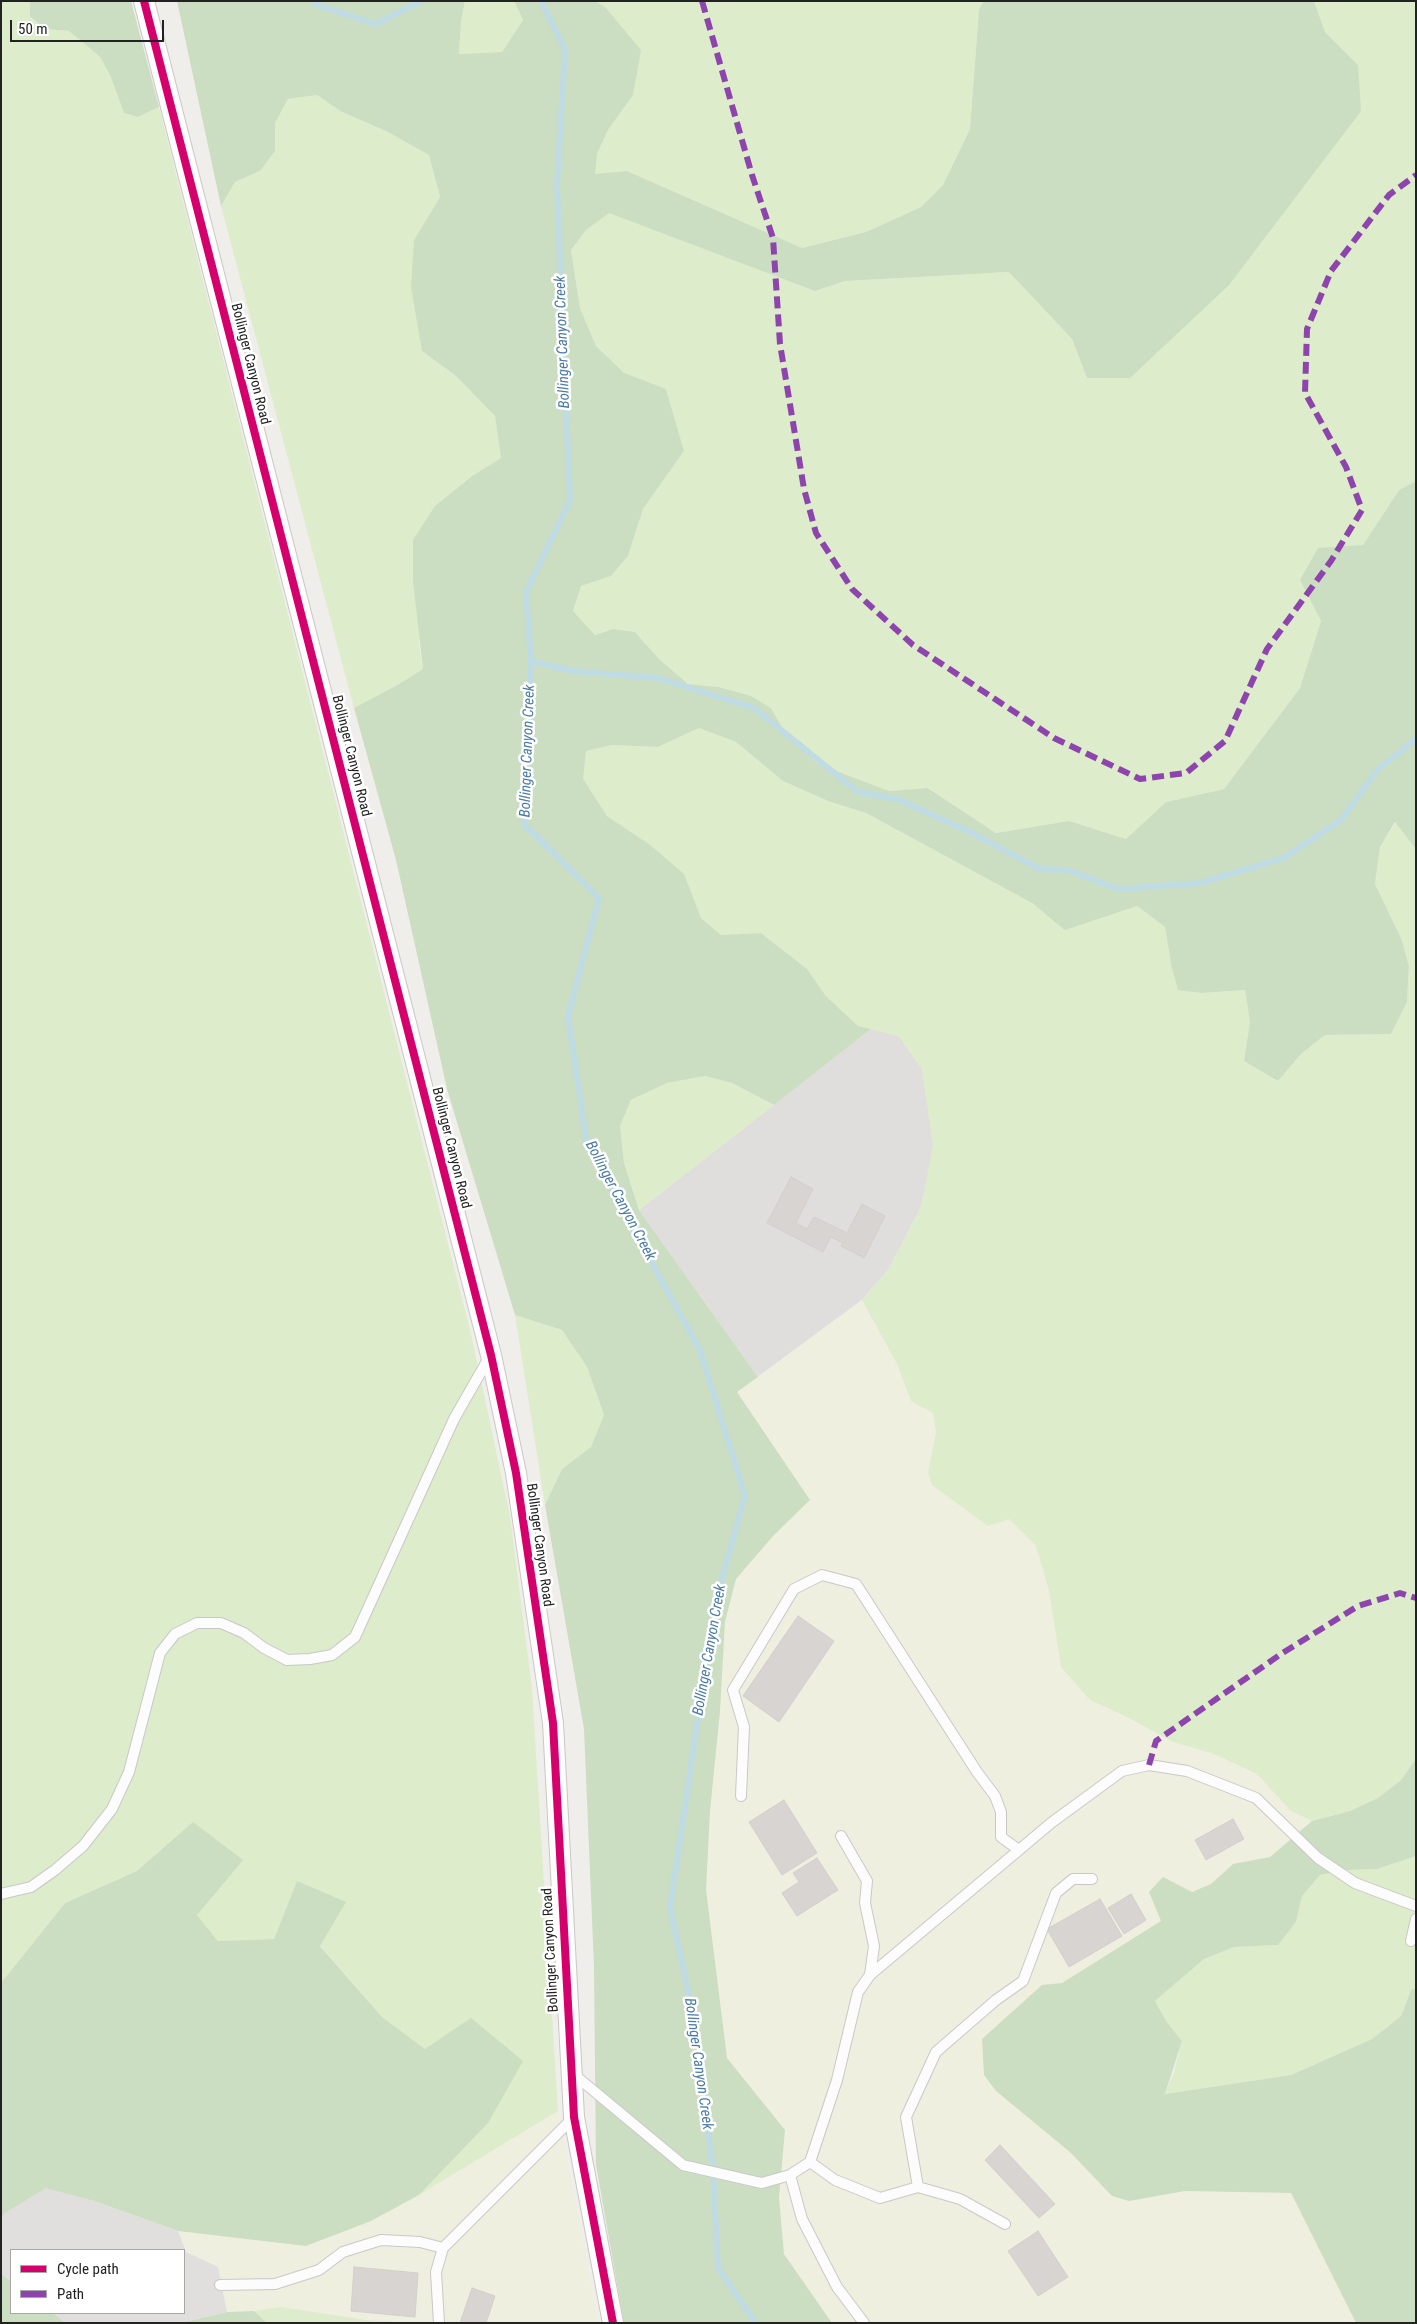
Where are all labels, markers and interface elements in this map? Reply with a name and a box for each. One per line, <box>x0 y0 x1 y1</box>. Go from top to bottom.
scale bar <box>12 10 166 42</box>
text: 50 m <box>18 20 48 38</box>
water label: Bollinger Canyon Creek <box>552 275 574 409</box>
street label: Bollinger Canyon Road <box>227 302 273 426</box>
water label: Bollinger Canyon Creek <box>517 684 539 818</box>
street label: Bollinger Canyon Road <box>328 694 374 818</box>
street label: Bollinger Canyon Road <box>428 1086 474 1210</box>
water label: Bollinger Canyon Creek <box>581 1138 659 1264</box>
street label: Bollinger Canyon Road <box>522 1482 556 1608</box>
water label: Bollinger Canyon Creek <box>690 1583 730 1717</box>
street label: Bollinger Canyon Road <box>539 1887 563 2013</box>
water label: Bollinger Canyon Creek <box>680 1997 716 2131</box>
legend <box>10 2249 185 2314</box>
text: Cycle path <box>57 2260 119 2278</box>
text: Path <box>57 2285 84 2303</box>

